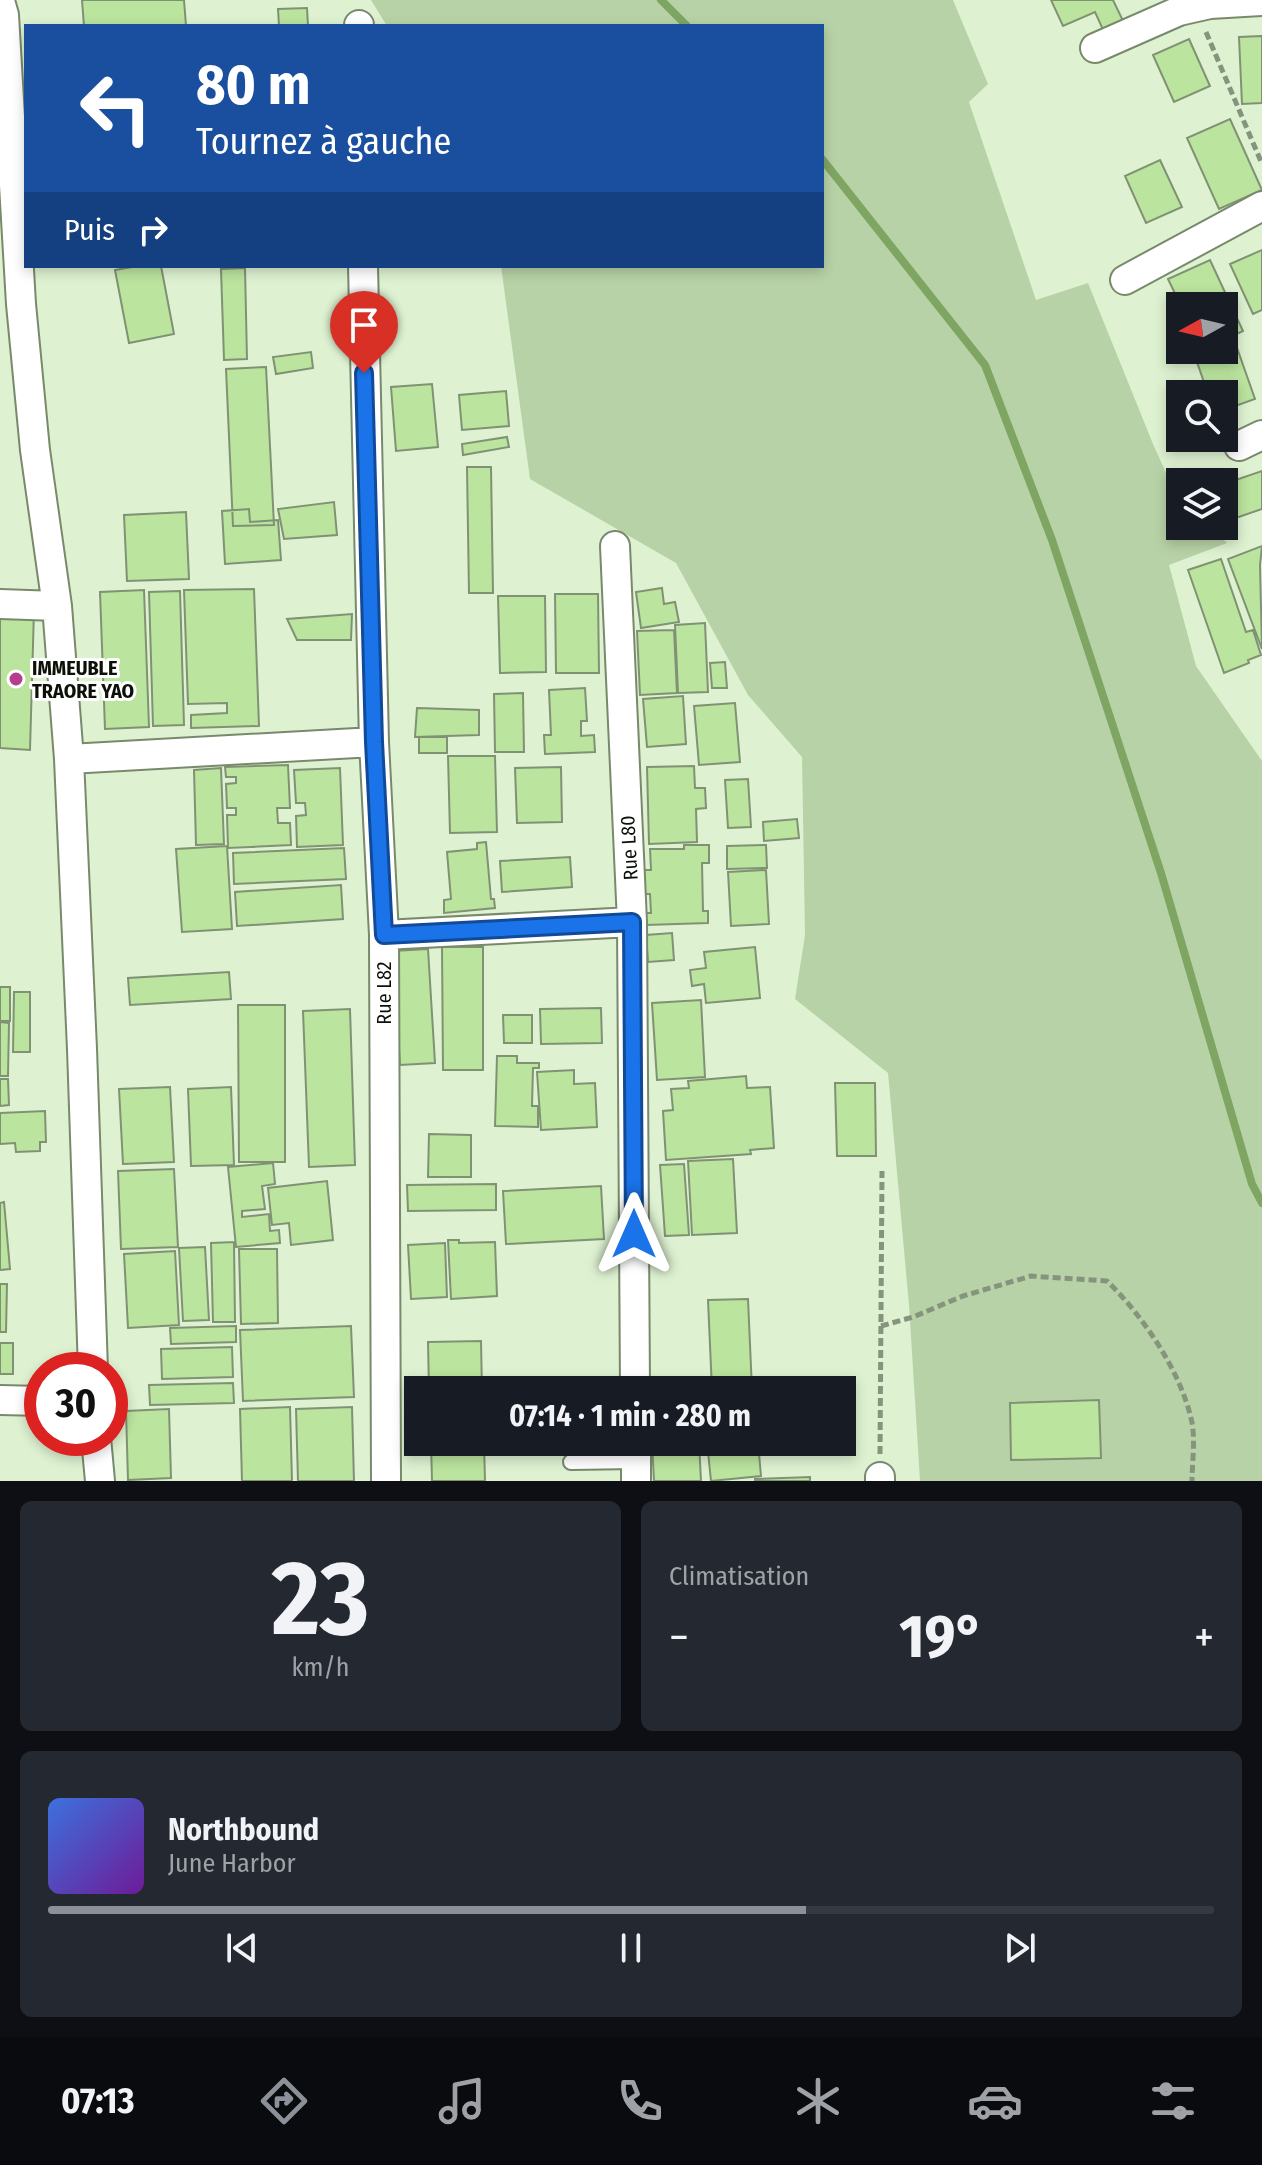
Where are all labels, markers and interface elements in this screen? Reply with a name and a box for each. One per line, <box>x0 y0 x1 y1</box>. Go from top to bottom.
text: 80 m <box>196 52 311 119</box>
icon: left <box>64 56 168 160</box>
text: Tournez à gauche <box>196 120 451 164</box>
icon: right <box>131 208 175 252</box>
text: Puis <box>64 212 115 248</box>
pin <box>330 291 398 373</box>
north arrow <box>1166 292 1238 364</box>
map controls <box>1166 292 1238 540</box>
icon: arrive <box>342 303 386 347</box>
button: search <box>1166 380 1238 452</box>
button: layers <box>1166 468 1238 540</box>
place label: IMMEUBLE TRAORE YAO <box>32 656 134 703</box>
marker: IMMEUBLE TRAORE YAO <box>7 670 25 688</box>
street label: Rue L80 <box>615 815 643 881</box>
street label: Rue L82 <box>372 961 396 1025</box>
position arrow <box>592 1192 676 1276</box>
speed limit sign: 30 <box>24 1352 128 1456</box>
text: 07:14 · 1 min · 280 m <box>509 1398 751 1434</box>
text: 23 <box>272 1537 369 1662</box>
text: Climatisation <box>669 1561 809 1592</box>
text: 19° <box>899 1601 984 1673</box>
text: − <box>669 1611 689 1664</box>
text: + <box>1194 1611 1214 1664</box>
text: km/h <box>292 1652 349 1683</box>
text: Northbound <box>168 1812 319 1848</box>
text: June Harbor <box>168 1848 296 1879</box>
icon: previous <box>220 1926 264 1970</box>
icon: pause <box>609 1926 653 1970</box>
icon: next <box>998 1926 1042 1970</box>
icon: directions <box>256 2073 312 2129</box>
icon: music <box>434 2073 490 2129</box>
icon: phone <box>612 2073 668 2129</box>
icon: climate <box>790 2073 846 2129</box>
icon: car <box>967 2073 1023 2129</box>
icon: filters <box>1145 2073 1201 2129</box>
text: 07:13 <box>61 2079 135 2123</box>

